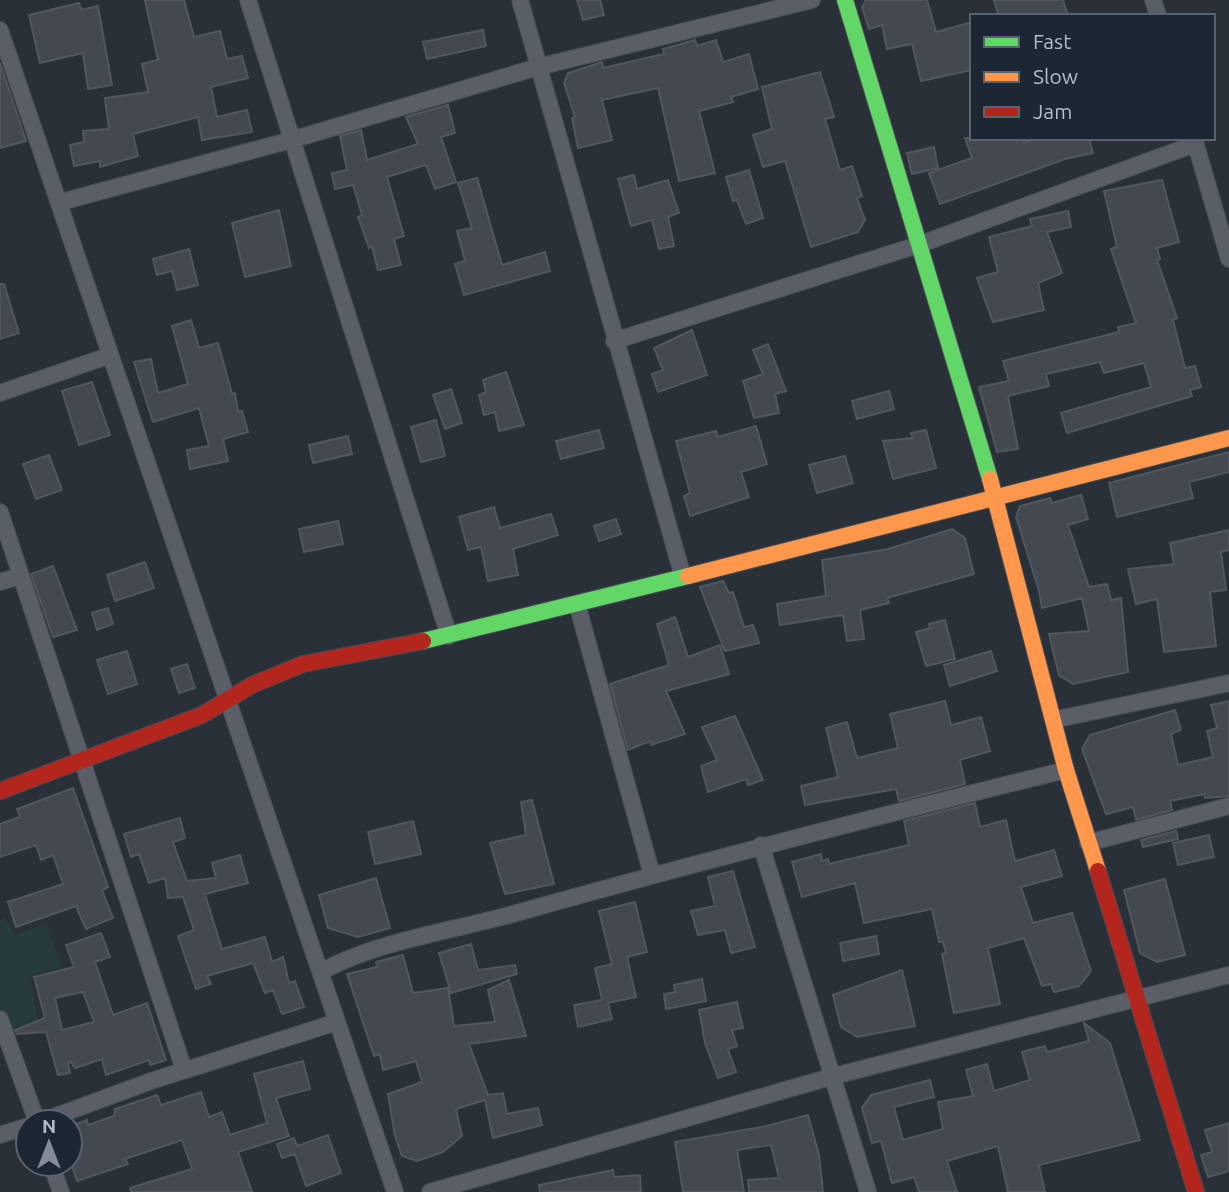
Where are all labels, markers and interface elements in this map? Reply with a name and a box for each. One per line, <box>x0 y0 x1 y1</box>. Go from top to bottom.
legend <box>970 14 1215 140</box>
text: Fast <box>1033 29 1071 53</box>
text: Slow <box>1033 64 1078 88</box>
text: Jam <box>1033 99 1072 123</box>
north arrow <box>14 1108 84 1178</box>
text: N <box>42 1115 56 1137</box>

